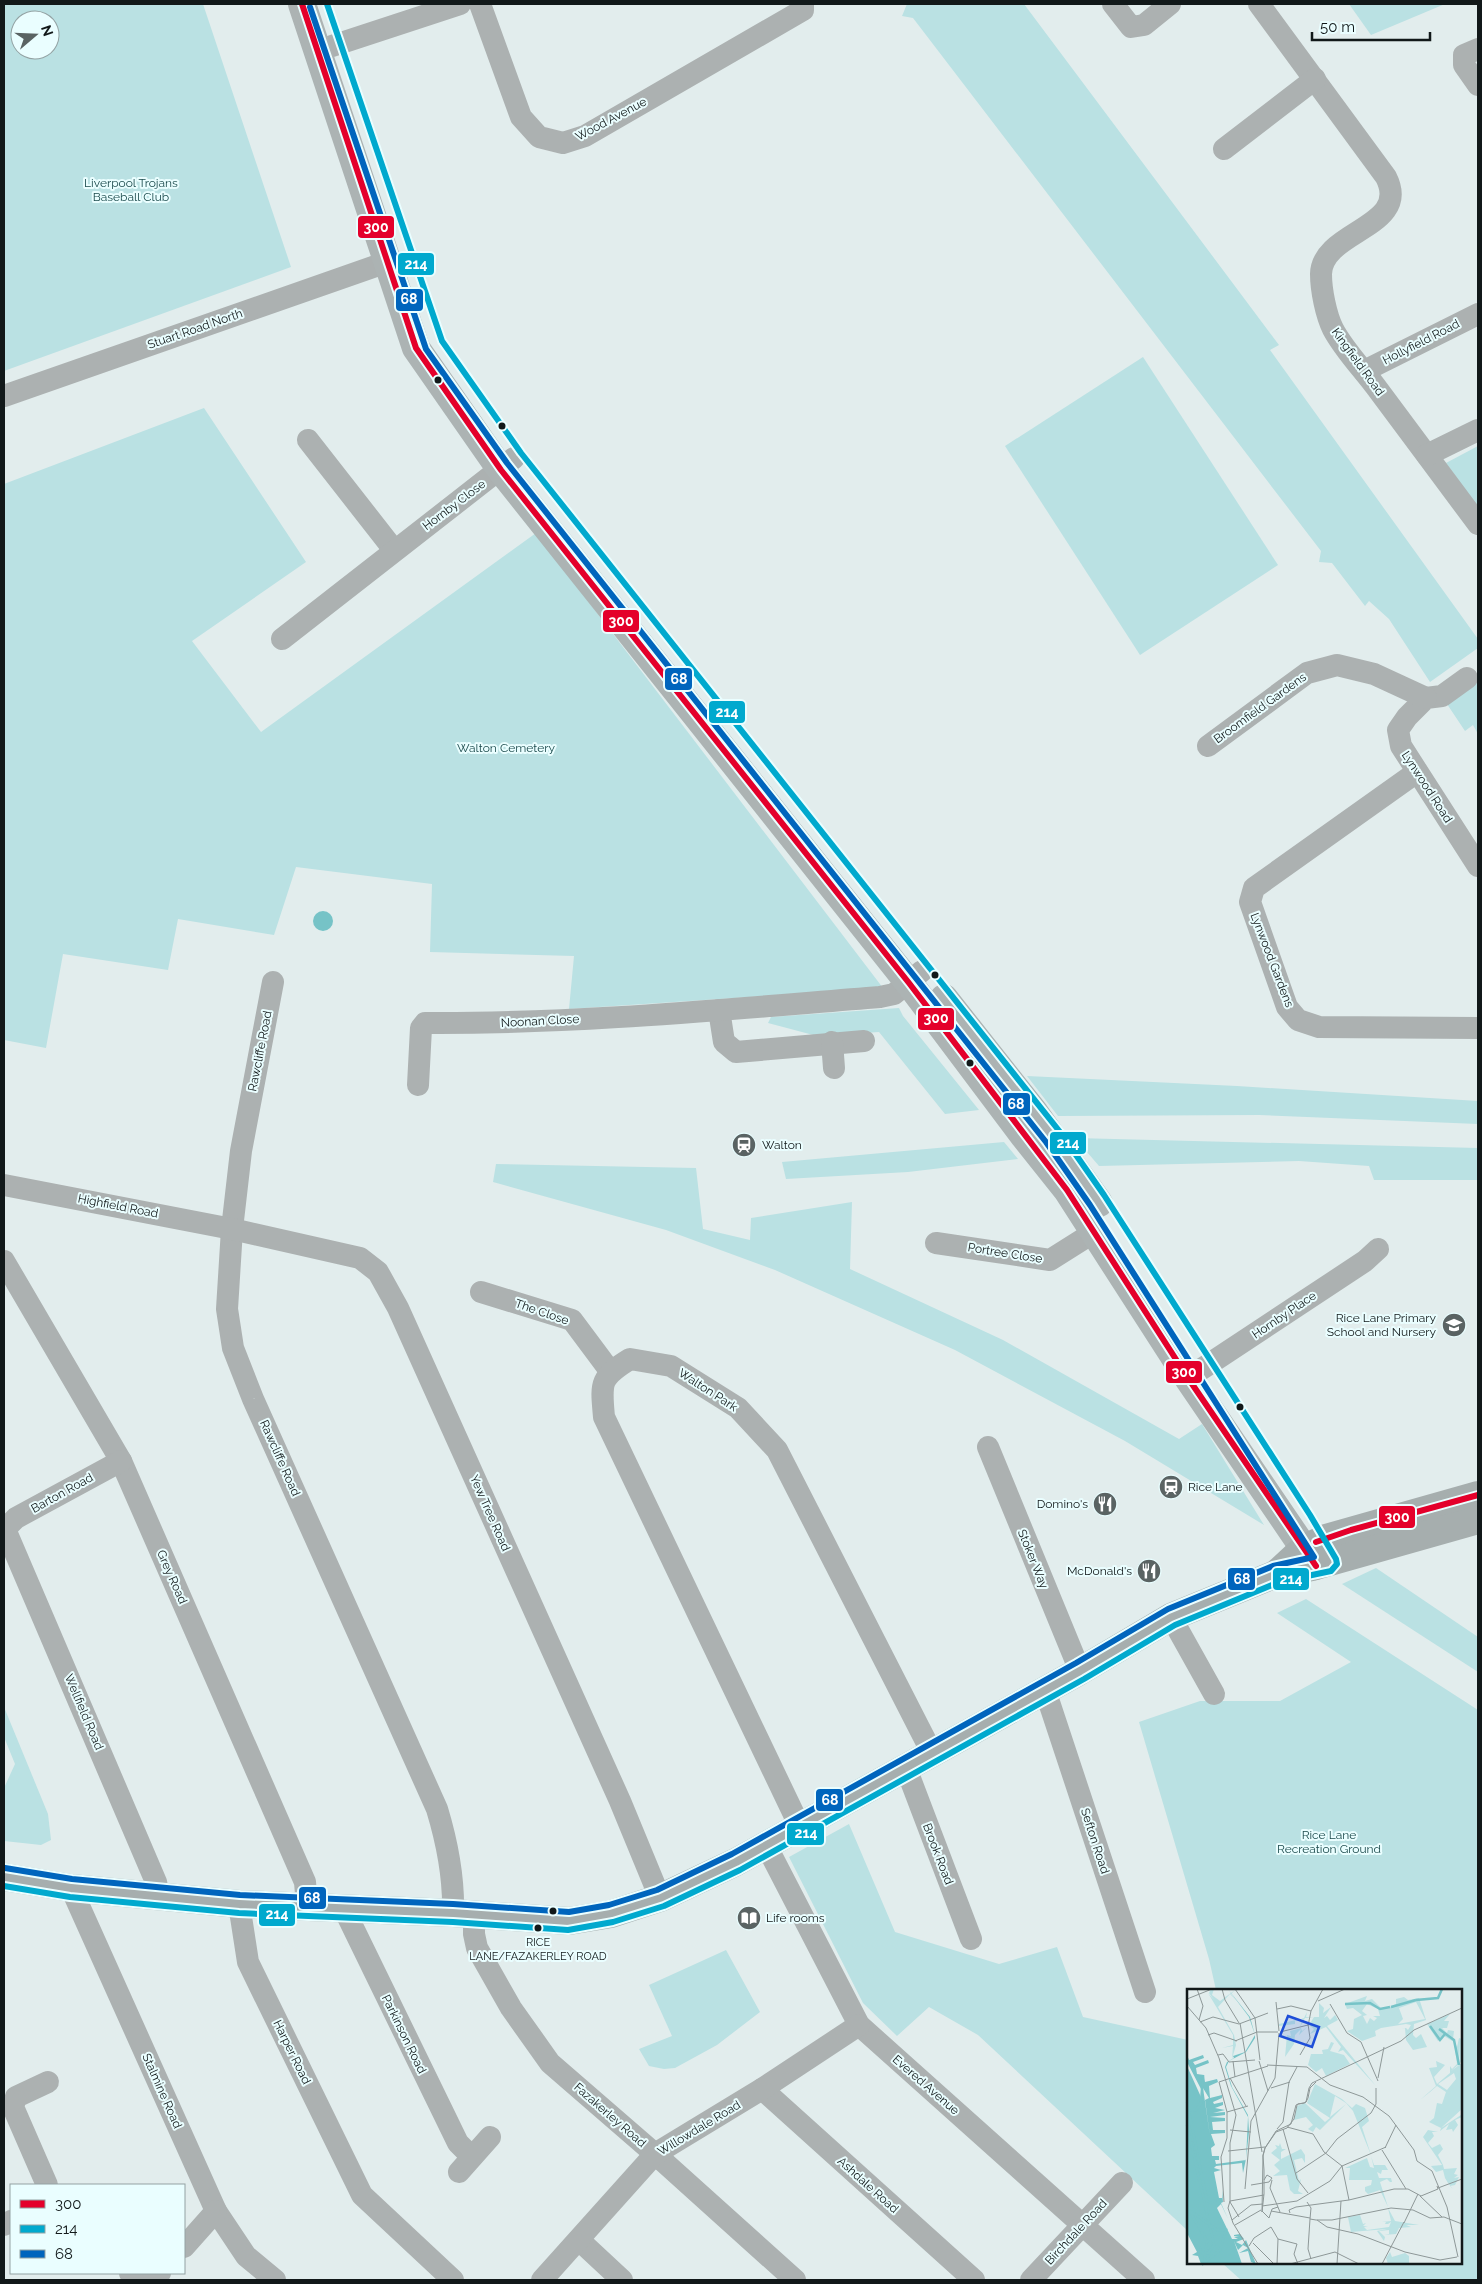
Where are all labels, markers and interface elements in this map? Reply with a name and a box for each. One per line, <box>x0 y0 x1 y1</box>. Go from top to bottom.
north arrow <box>10 10 60 60</box>
scale bar <box>1312 10 1430 42</box>
text: 50 m <box>1320 18 1355 36</box>
text: N <box>38 23 57 38</box>
street label: Wood Avenue <box>573 94 649 144</box>
park label: Liverpool Trojans Baseball Club <box>84 176 178 204</box>
line badge: 300 <box>357 215 395 239</box>
text: 300 <box>363 219 389 235</box>
line badge: 214 <box>397 252 435 276</box>
text: 214 <box>405 256 427 272</box>
line badge: 68 <box>395 288 424 312</box>
text: 68 <box>401 291 417 307</box>
street label: Stuart Road North <box>146 306 244 352</box>
street label: Hollyfield Road <box>1380 317 1462 367</box>
street label: Kingfield Road <box>1329 325 1387 399</box>
unlabelled marker <box>433 375 443 385</box>
unlabelled marker <box>497 421 507 431</box>
street label: Hornby Close <box>420 477 488 533</box>
line badge: 300 <box>602 609 640 633</box>
text: 300 <box>608 613 634 629</box>
line badge: 68 <box>664 667 693 691</box>
street label: Broomfield Gardens <box>1211 670 1309 746</box>
text: 68 <box>671 671 687 687</box>
line badge: 214 <box>708 700 746 724</box>
text: 214 <box>716 704 738 720</box>
park label: Walton Cemetery <box>457 741 555 755</box>
street label: Lynwood Road <box>1399 749 1455 825</box>
street label: Lynwood Gardens <box>1248 911 1297 1009</box>
unlabelled marker <box>930 970 940 980</box>
line badge: 300 <box>917 1007 955 1031</box>
street label: Rawcliffe Road <box>245 1010 275 1092</box>
text: 300 <box>923 1010 949 1026</box>
street label: Noonan Close <box>500 1012 580 1030</box>
unlabelled marker <box>965 1058 975 1068</box>
line badge: 68 <box>1002 1092 1031 1116</box>
text: 68 <box>1008 1096 1024 1112</box>
line badge: 214 <box>1049 1131 1087 1155</box>
station icon: Walton <box>731 1132 757 1158</box>
text: 214 <box>1057 1135 1079 1151</box>
place label: Walton <box>762 1138 802 1152</box>
street label: Highfield Road <box>77 1191 159 1221</box>
street label: Portree Close <box>967 1240 1043 1266</box>
street label: Hornby Place <box>1249 1288 1319 1342</box>
street label: The Close <box>513 1296 571 1328</box>
place label: Rice Lane Primary School and Nursery <box>1327 1311 1436 1339</box>
school or university icon: Rice Lane Primary School and Nursery <box>1441 1312 1467 1338</box>
line badge: 300 <box>1165 1360 1203 1384</box>
text: 300 <box>1171 1364 1197 1380</box>
street label: Walton Park <box>676 1366 741 1415</box>
unlabelled marker <box>1235 1402 1245 1412</box>
street label: Rawcliffe Road <box>257 1418 303 1498</box>
street label: Barton Road <box>29 1470 95 1516</box>
street label: Yew Tree Road <box>467 1473 513 1553</box>
station icon: Rice Lane <box>1158 1474 1184 1500</box>
place label: Rice Lane <box>1188 1480 1243 1494</box>
restaurant icon: Domino's <box>1092 1491 1118 1517</box>
place label: Domino's <box>1037 1497 1088 1511</box>
line badge: 300 <box>1378 1505 1416 1529</box>
text: 300 <box>1384 1509 1410 1525</box>
street label: Stoker Way <box>1015 1527 1051 1591</box>
street label: Grey Road <box>154 1548 190 1606</box>
restaurant icon: McDonald's <box>1136 1558 1162 1584</box>
place label: McDonald's <box>1067 1564 1132 1578</box>
line badge: 68 <box>1227 1567 1256 1591</box>
line badge: 214 <box>1272 1567 1310 1591</box>
text: 68 <box>1234 1571 1250 1587</box>
text: 214 <box>1280 1571 1302 1587</box>
street label: Wellfield Road <box>62 1672 106 1752</box>
line badge: 68 <box>815 1788 844 1812</box>
text: 68 <box>822 1792 838 1808</box>
street label: Sefton Road <box>1078 1806 1112 1876</box>
street label: Brook Road <box>920 1821 956 1887</box>
line badge: 214 <box>786 1822 825 1846</box>
text: 214 <box>795 1825 817 1841</box>
park label: Rice Lane Recreation Ground <box>1277 1828 1381 1856</box>
line badge: 68 <box>298 1886 327 1910</box>
text: 68 <box>304 1890 320 1906</box>
line badge: 214 <box>258 1903 296 1927</box>
library icon: Life rooms <box>736 1905 762 1931</box>
text: 214 <box>266 1906 288 1922</box>
unlabelled marker <box>548 1906 558 1916</box>
place label: Life rooms <box>766 1911 825 1925</box>
marker: RICE LANE/FAZAKERLEY ROAD <box>533 1923 543 1933</box>
place label: RICE LANE/FAZAKERLEY ROAD <box>469 1936 607 1963</box>
inset map <box>1187 1989 1462 2264</box>
street label: Parkinson Road <box>379 1992 429 2076</box>
street label: Harper Road <box>270 2018 314 2086</box>
street label: Stalmine Road <box>139 2051 185 2131</box>
street label: Evered Avenue <box>890 2052 962 2118</box>
street label: Fazakerley Road <box>571 2080 649 2150</box>
street label: Willowdale Road <box>655 2098 743 2158</box>
street label: Ashdale Road <box>835 2154 901 2216</box>
legend <box>10 2184 185 2274</box>
text: 300 <box>55 2195 81 2213</box>
street label: Birchdale Road <box>1042 2196 1110 2268</box>
text: 214 <box>55 2220 77 2238</box>
text: 68 <box>55 2245 73 2263</box>

